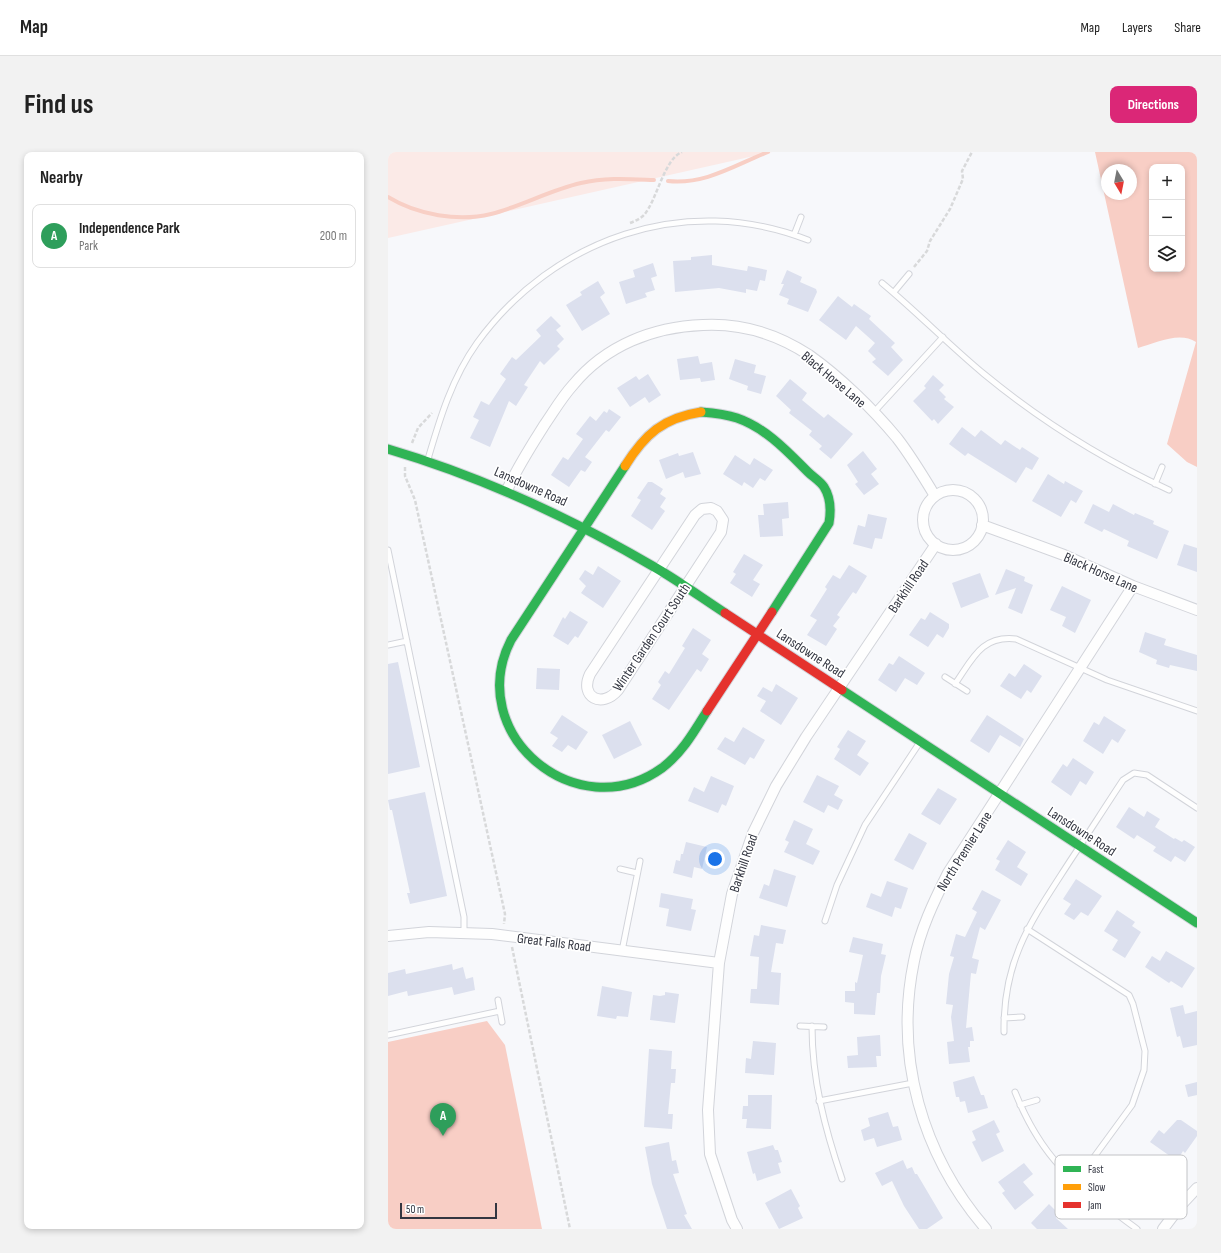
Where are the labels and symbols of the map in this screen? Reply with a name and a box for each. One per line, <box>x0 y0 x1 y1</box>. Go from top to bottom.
north arrow <box>1101 164 1137 200</box>
street label: Black Horse Lane <box>798 347 869 411</box>
street label: Lansdowne Road <box>492 463 570 510</box>
street label: Black Horse Lane <box>1061 549 1140 596</box>
street label: Barkhill Road <box>884 556 932 616</box>
street label: Winter Garden Court South <box>609 580 694 694</box>
street label: Lansdowne Road <box>773 625 848 682</box>
street label: Lansdowne Road <box>1044 803 1119 860</box>
street label: North Premier Lane <box>933 808 996 894</box>
street label: Barkhill Road <box>726 832 761 894</box>
your location <box>705 849 725 869</box>
street label: Great Falls Road <box>516 930 592 955</box>
pin: A <box>430 1103 456 1136</box>
legend <box>1055 1155 1187 1219</box>
text: Fast <box>1088 1163 1104 1176</box>
text: Slow <box>1088 1181 1105 1194</box>
text: Jam <box>1087 1199 1102 1212</box>
scale bar <box>400 1201 497 1220</box>

